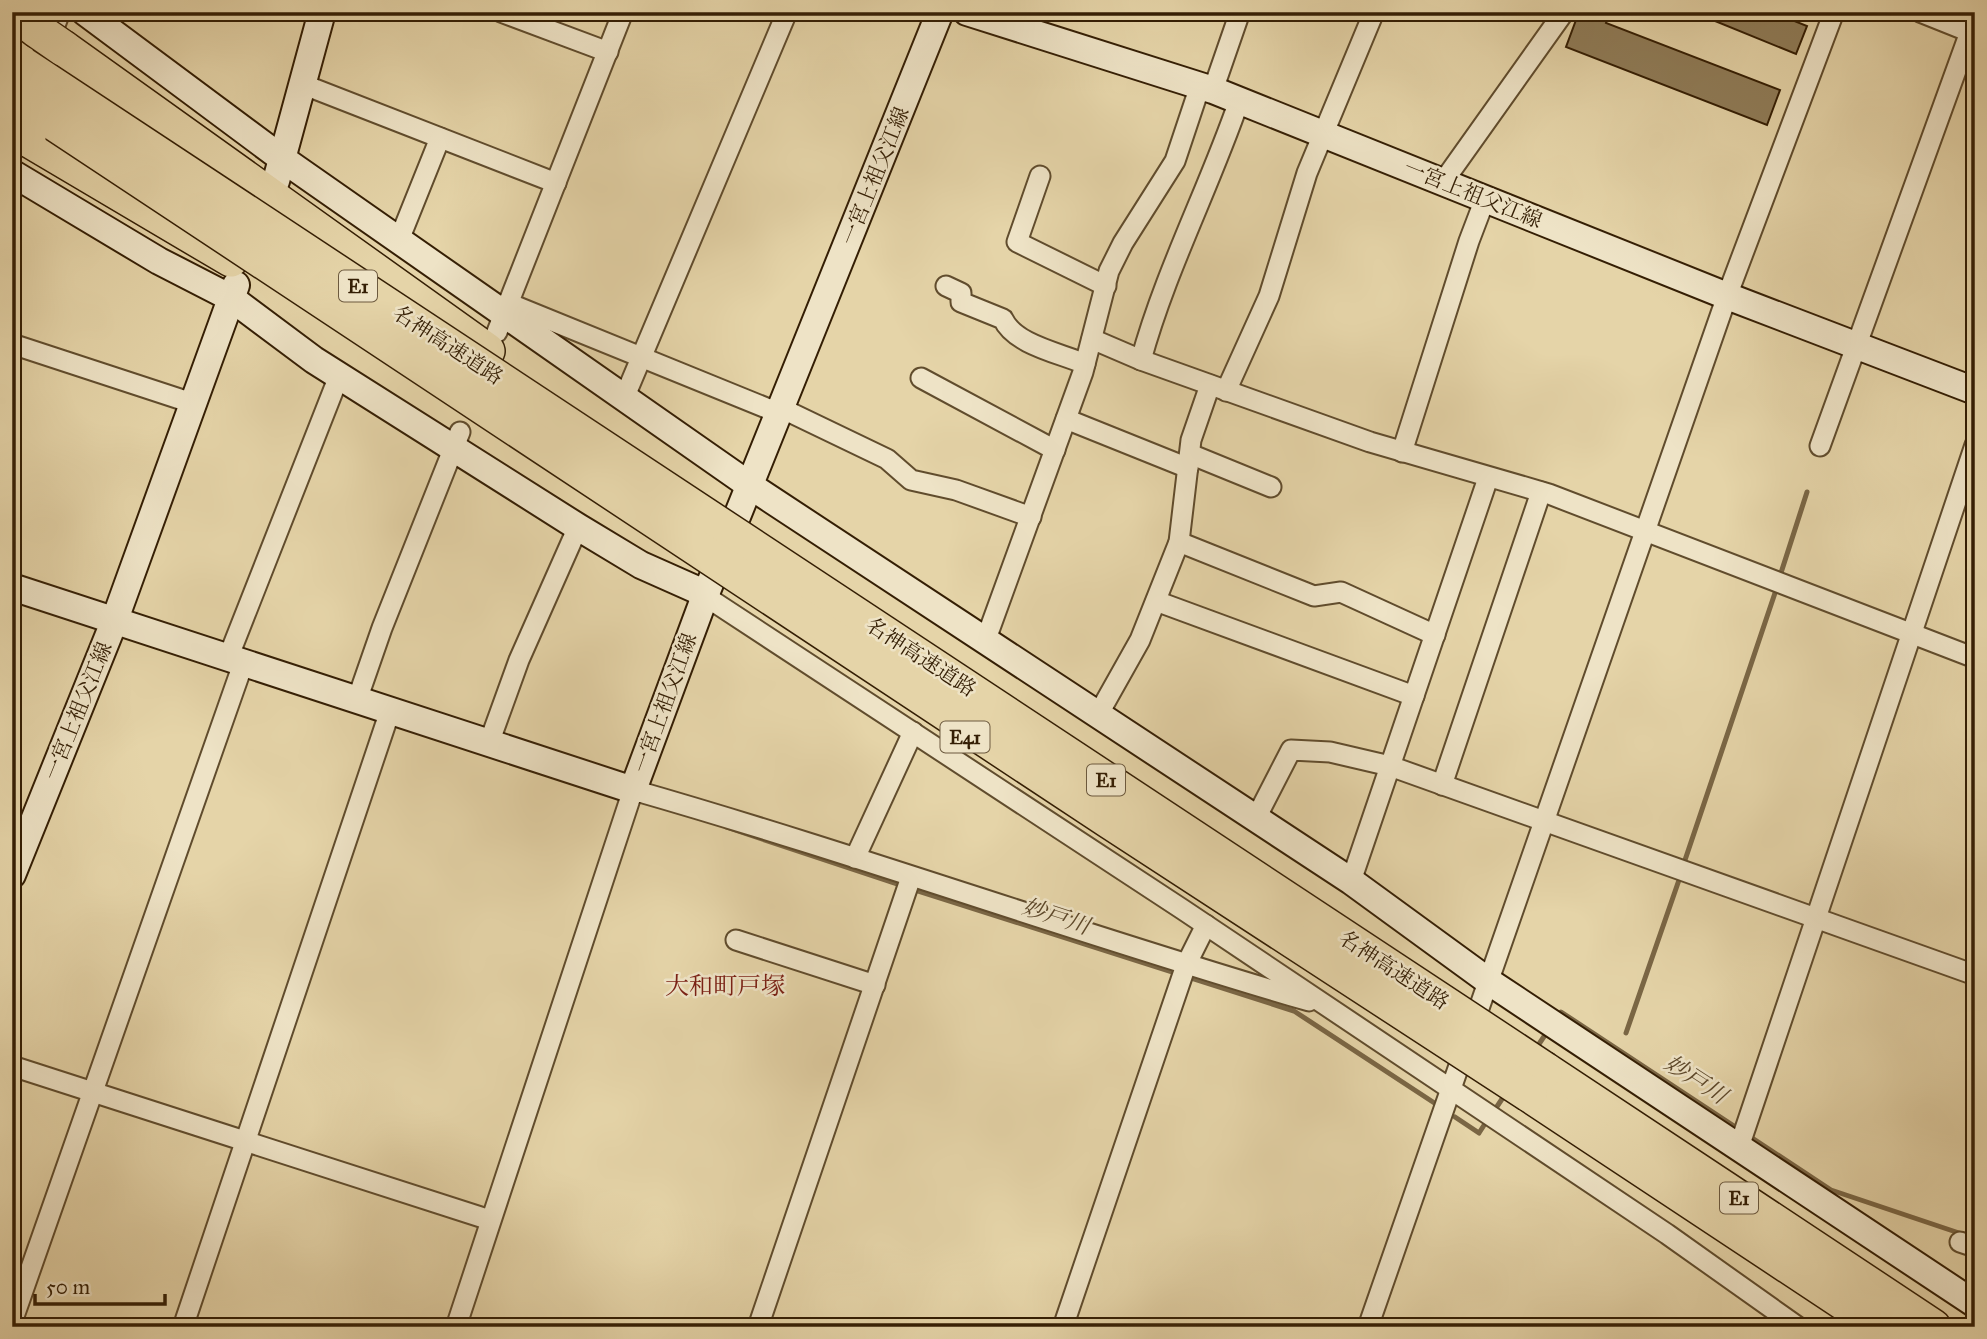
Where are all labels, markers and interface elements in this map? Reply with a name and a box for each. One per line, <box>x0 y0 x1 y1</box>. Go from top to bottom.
street label: 一宮上祖父江線 <box>835 103 915 249</box>
street label: 一宮上祖父江線 <box>1400 154 1546 234</box>
road number: E1 <box>339 270 377 302</box>
street label: 名神高速道路 <box>388 300 508 390</box>
street label: 名神高速道路 <box>861 612 981 702</box>
street label: 一宮上祖父江線 <box>628 629 702 777</box>
street label: 一宮上祖父江線 <box>38 638 118 784</box>
road number: E41 <box>940 722 990 752</box>
road number: E1 <box>1087 764 1125 796</box>
water label: 妙戸川 <box>1019 892 1096 941</box>
street label: 名神高速道路 <box>1334 925 1454 1015</box>
district label: 大和町戸塚 <box>665 971 785 1001</box>
water label: 妙戸川 <box>1659 1048 1735 1111</box>
road number: E1 <box>1720 1182 1758 1214</box>
scale bar <box>35 1262 164 1306</box>
text: 50 m <box>46 1274 91 1300</box>

